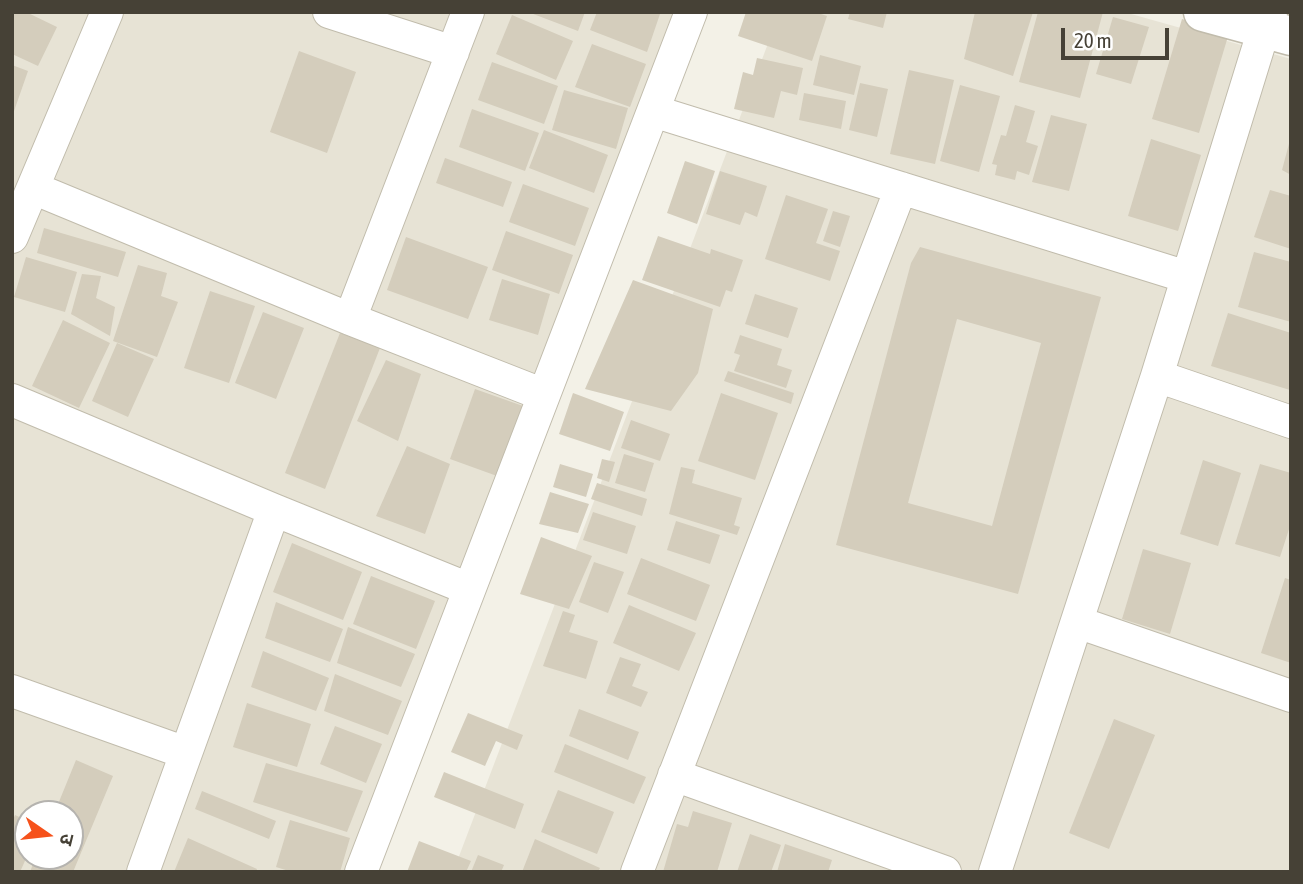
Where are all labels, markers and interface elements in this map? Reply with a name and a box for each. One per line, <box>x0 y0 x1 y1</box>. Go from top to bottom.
scale bar <box>1065 14 1174 58</box>
text: 20 m <box>1074 28 1112 52</box>
north arrow <box>14 800 84 870</box>
text: उ <box>55 832 79 848</box>

